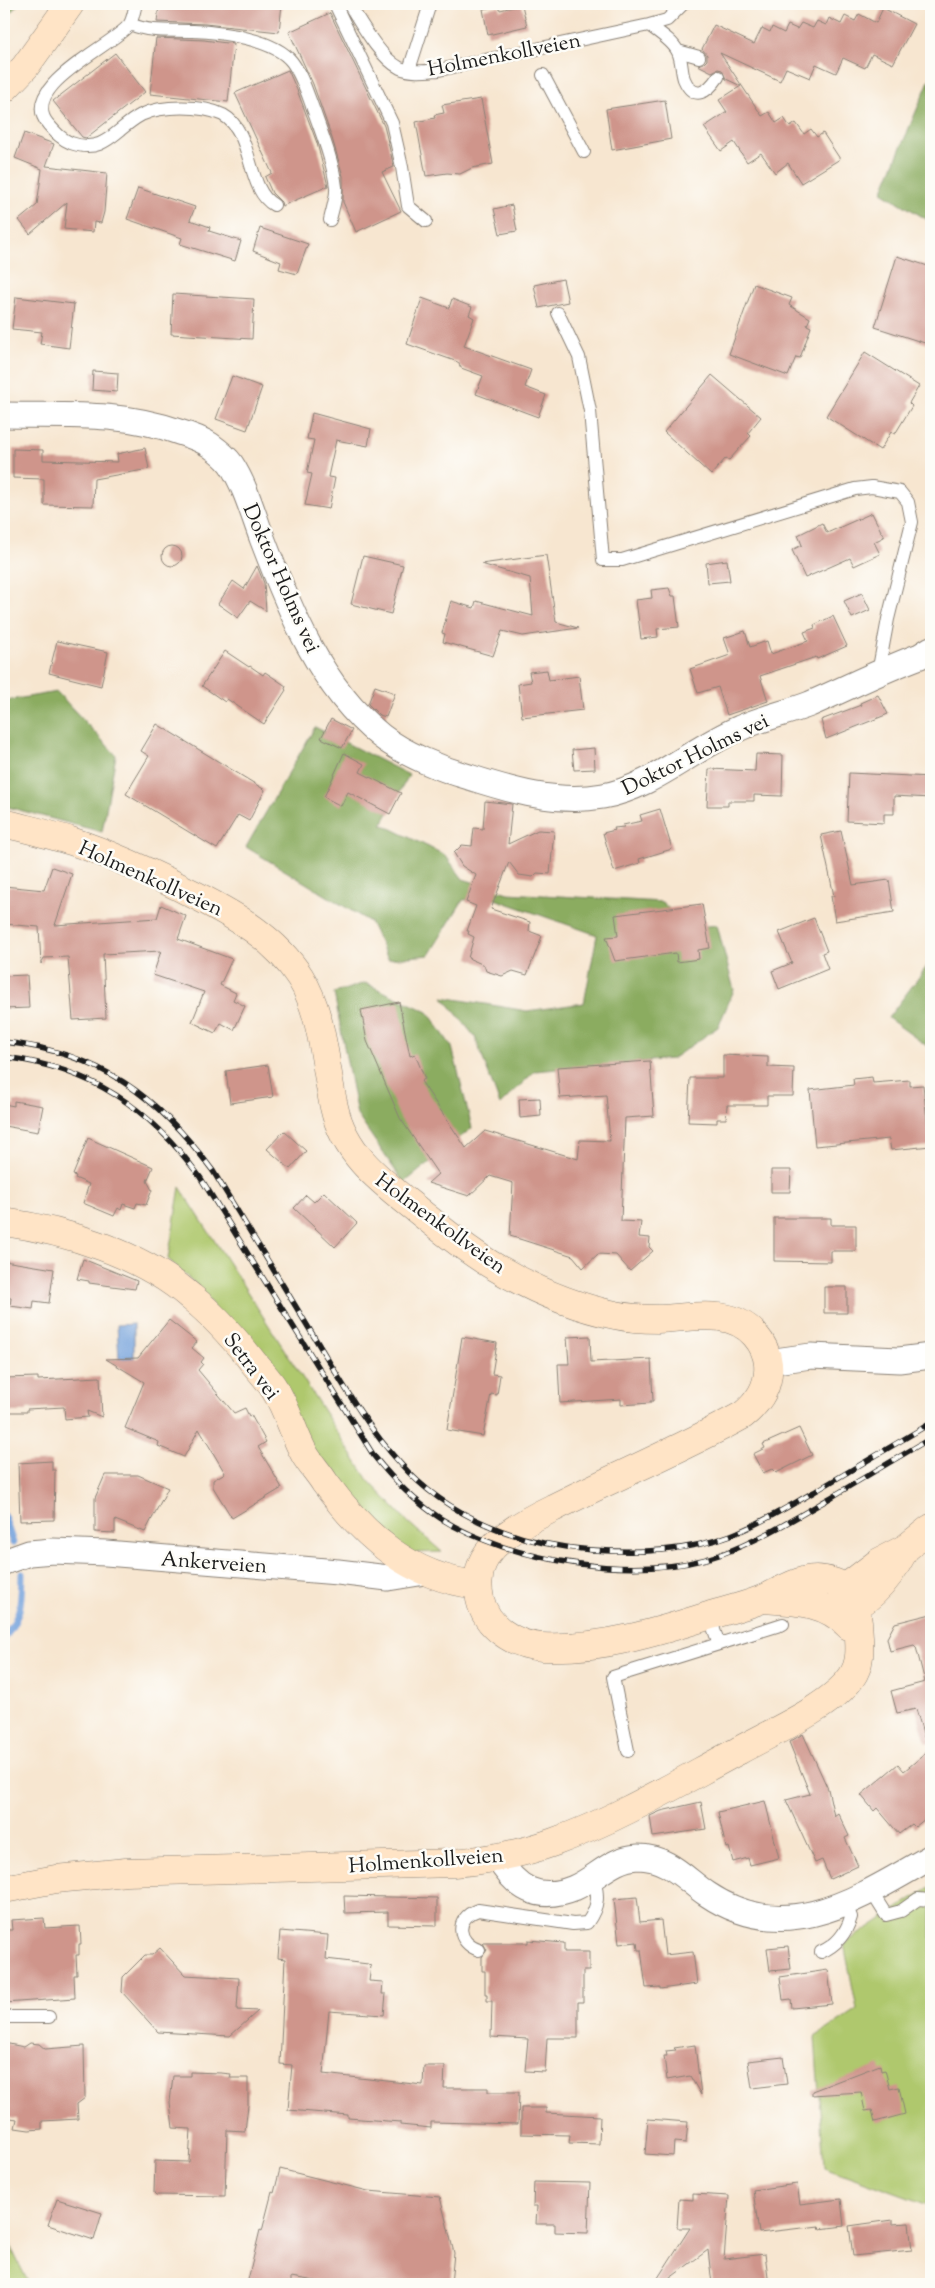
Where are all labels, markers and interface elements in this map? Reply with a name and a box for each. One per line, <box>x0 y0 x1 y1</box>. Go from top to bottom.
street label: Holmenkollveien <box>425 26 583 86</box>
street label: Doktor Holms vei <box>234 499 326 658</box>
street label: Doktor Holms vei <box>617 707 775 804</box>
street label: Holmenkollveien <box>73 835 227 925</box>
street label: Holmenkollveien <box>368 1167 511 1282</box>
street label: Setra vei <box>215 1327 286 1407</box>
street label: Ankerveien <box>160 1545 268 1583</box>
street label: Holmenkollveien <box>348 1842 505 1882</box>

